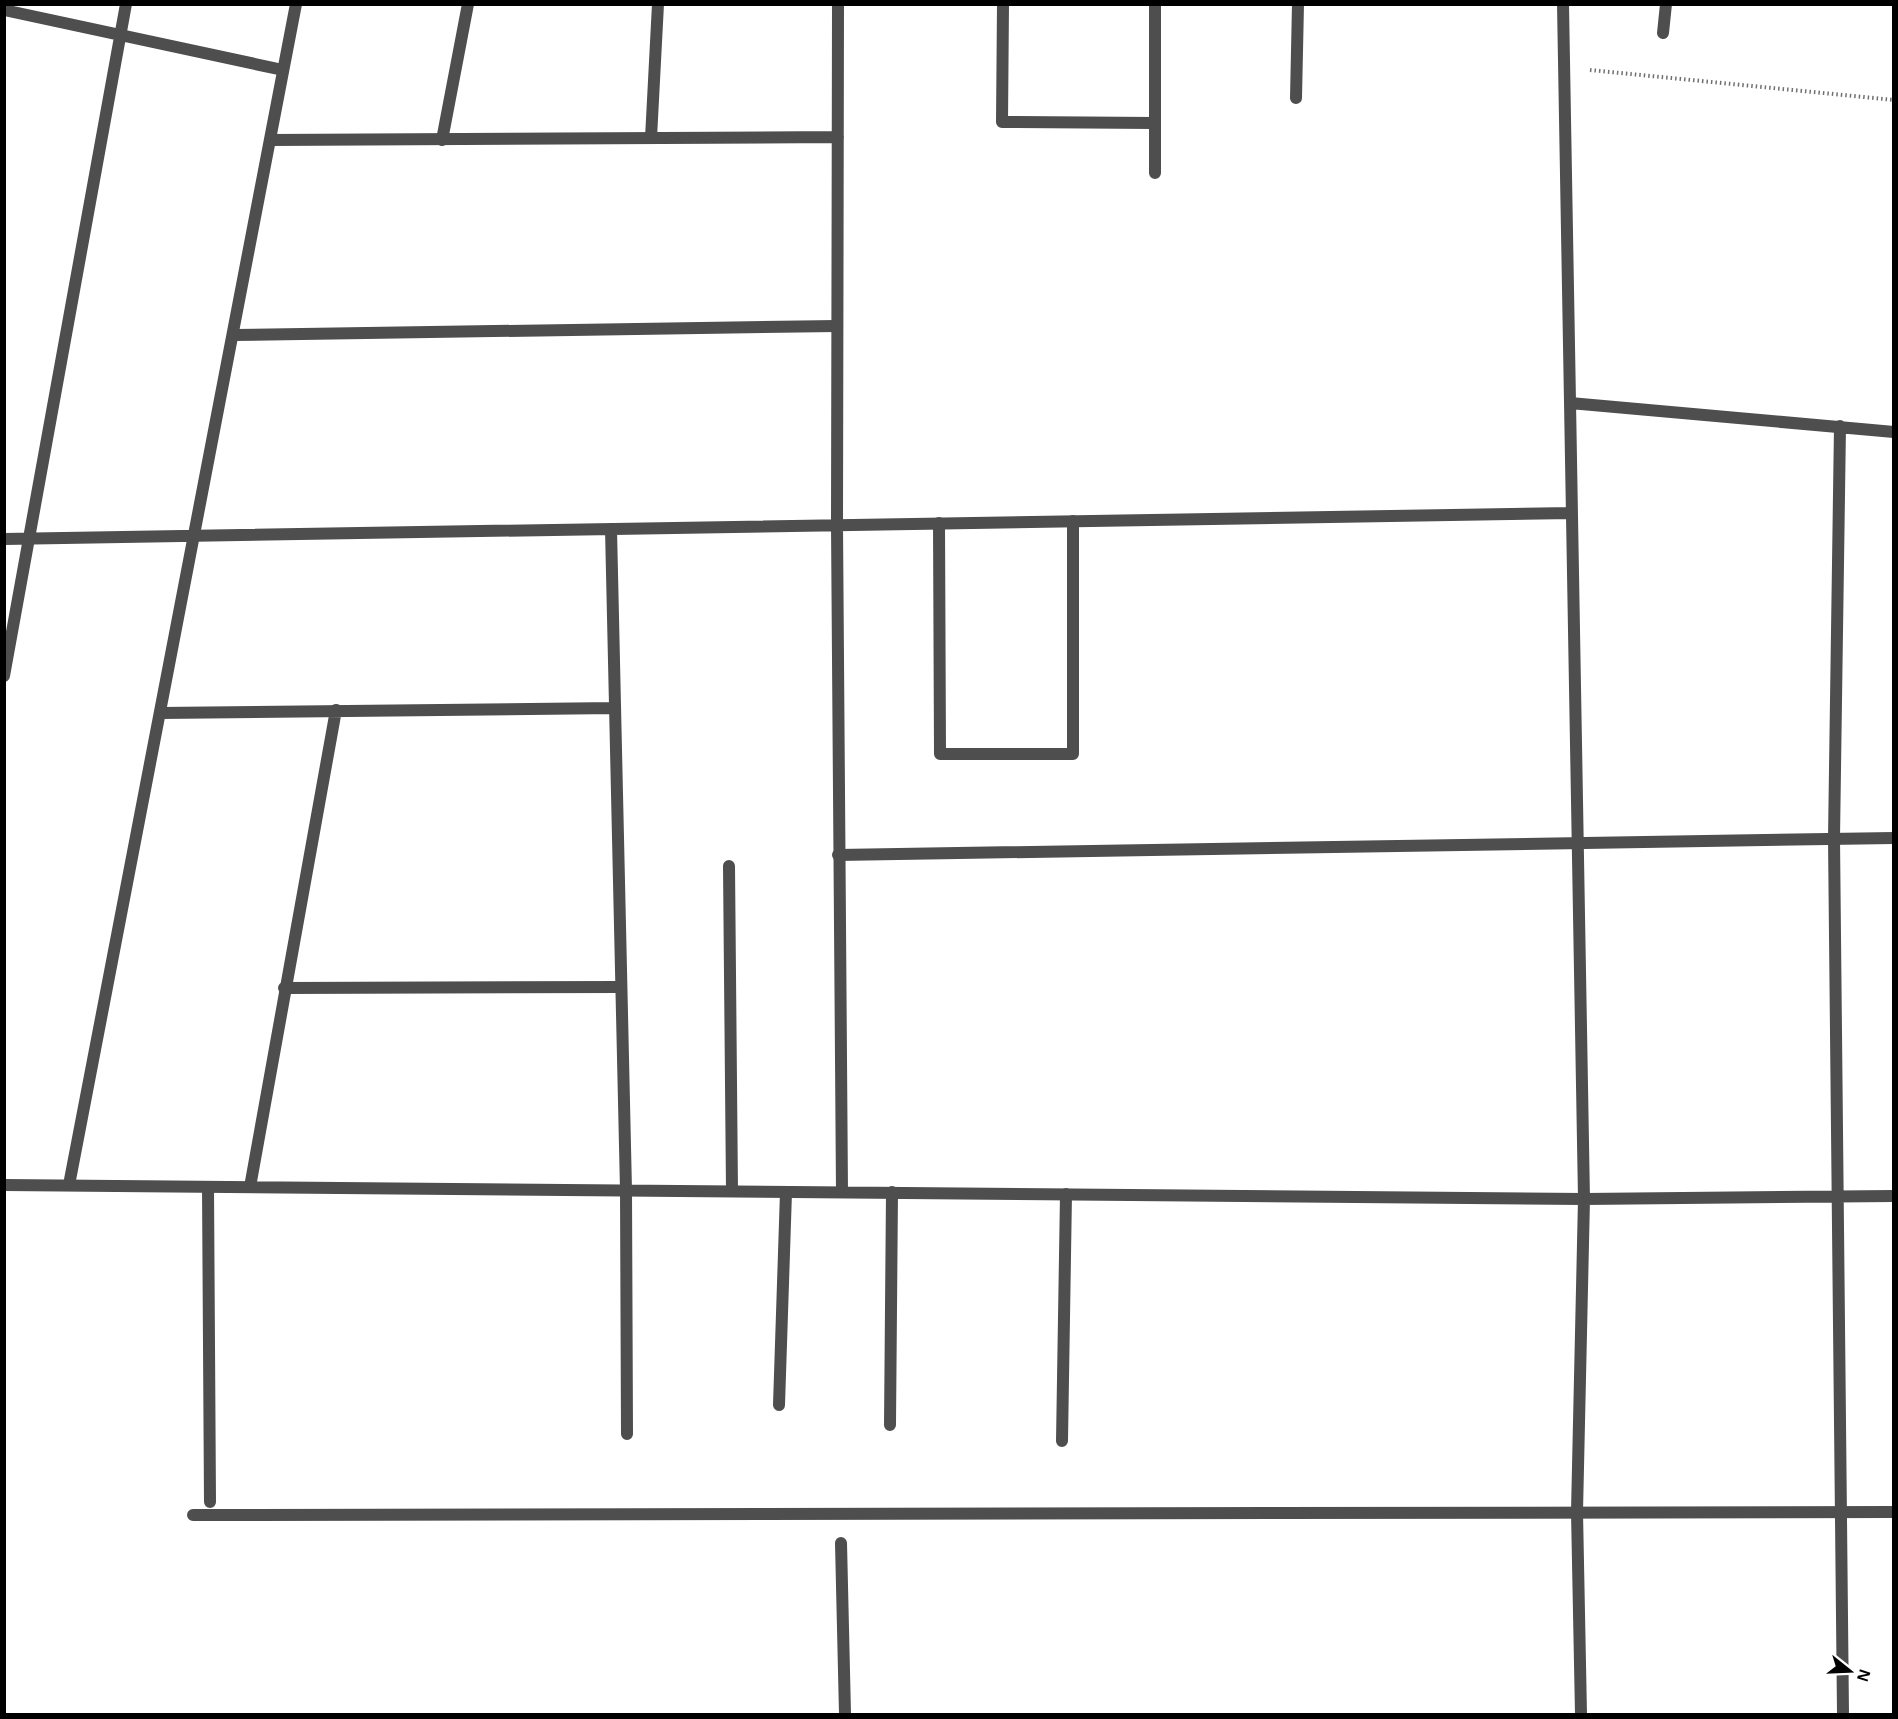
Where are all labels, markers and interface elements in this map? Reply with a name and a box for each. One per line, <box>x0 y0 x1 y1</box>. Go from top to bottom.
north arrow <box>1820 1641 1880 1701</box>
text: N <box>1854 1667 1874 1684</box>

